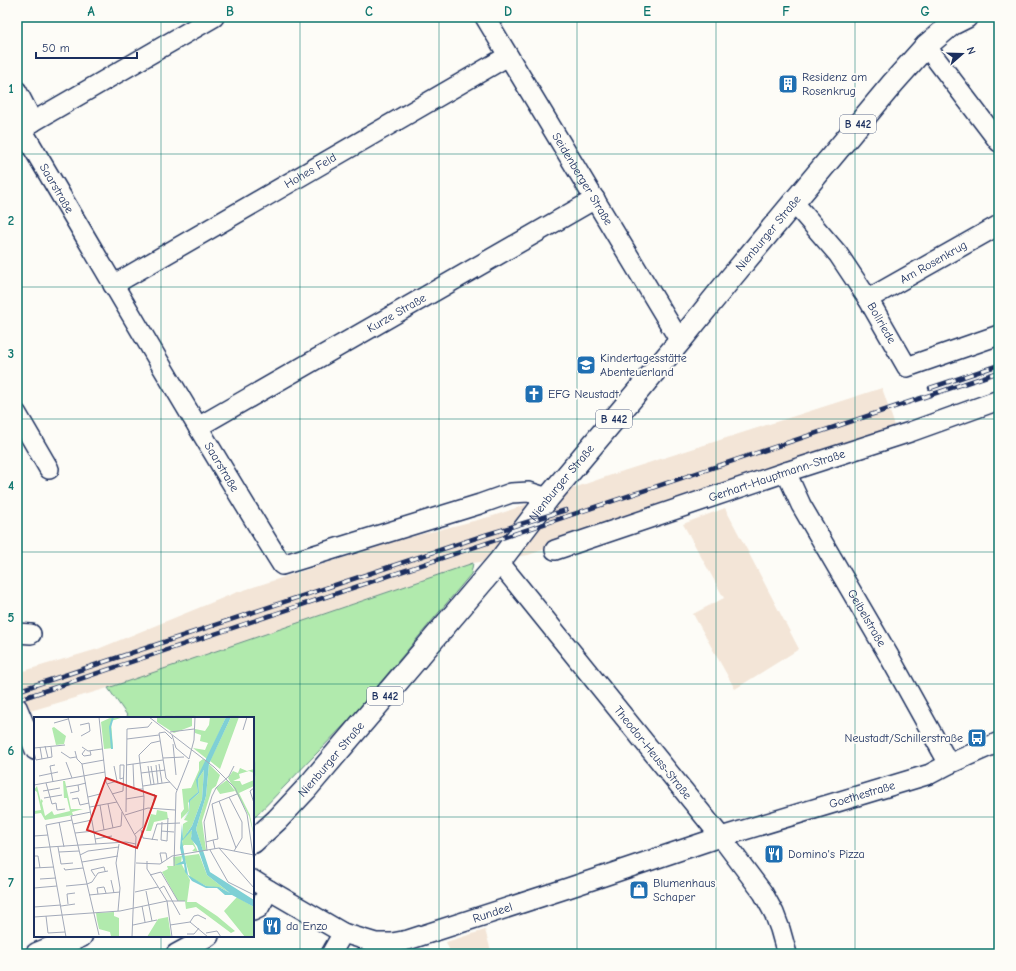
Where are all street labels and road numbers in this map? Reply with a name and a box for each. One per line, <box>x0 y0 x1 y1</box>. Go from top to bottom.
road number: B 442 <box>840 115 876 133</box>
street label: Seidenberger Straße <box>549 130 616 228</box>
street label: Hohes Feld <box>282 150 339 191</box>
street label: Saarstraße <box>37 161 77 216</box>
street label: Nienburger Straße <box>733 192 804 274</box>
street label: Am Rosenkrug <box>897 238 969 287</box>
street label: Kurze Straße <box>365 291 429 335</box>
street label: Bollriede <box>864 300 899 346</box>
road number: B 442 <box>596 410 632 428</box>
street label: Saarstraße <box>202 440 242 494</box>
street label: Nienburger Straße <box>526 442 597 524</box>
street label: Gerhart-Hauptmann-Straße <box>707 446 847 505</box>
street label: Geibelstraße <box>845 587 889 649</box>
road number: B 442 <box>367 687 403 705</box>
street label: Theodor-Heuss-Straße <box>611 703 695 802</box>
street label: Nienburger Straße <box>295 719 367 800</box>
street label: Goethestraße <box>827 778 897 811</box>
street label: Rundeel <box>471 900 514 926</box>

